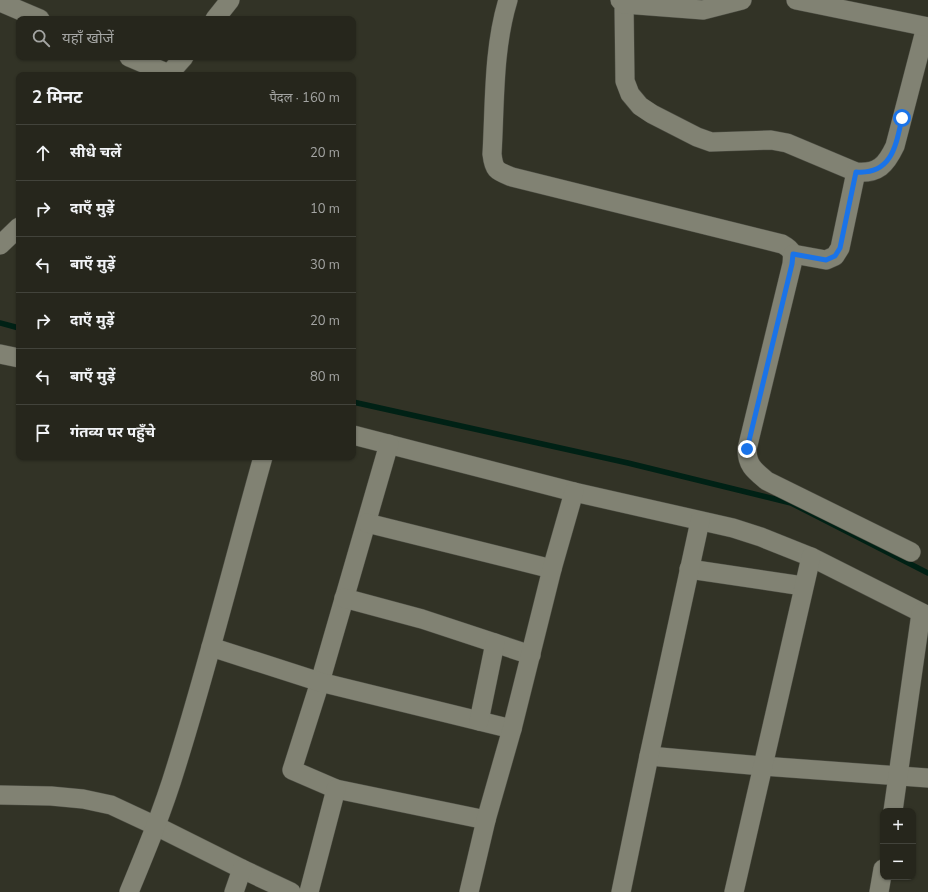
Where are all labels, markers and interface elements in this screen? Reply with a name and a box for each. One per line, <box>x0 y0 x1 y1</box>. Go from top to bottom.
search box <box>16 16 356 60</box>
icon: search <box>30 27 52 49</box>
text: यहाँ खोजें <box>62 28 114 48</box>
text: 2 मिनट <box>32 86 82 109</box>
text: पैदल · 160 m <box>269 89 340 107</box>
route start <box>893 109 911 127</box>
icon: ahead <box>32 142 54 164</box>
text: सीधे चलें <box>70 142 121 162</box>
text: 20 m <box>310 144 340 162</box>
icon: right <box>32 198 54 220</box>
text: दाएँ मुड़ें <box>70 198 114 218</box>
text: 10 m <box>310 200 340 218</box>
icon: left <box>32 254 54 276</box>
text: बाएँ मुड़ें <box>70 254 115 274</box>
text: 30 m <box>310 256 340 274</box>
icon: right <box>32 310 54 332</box>
text: दाएँ मुड़ें <box>70 310 114 330</box>
text: 20 m <box>310 312 340 330</box>
icon: left <box>32 366 54 388</box>
text: बाएँ मुड़ें <box>70 366 115 386</box>
text: 80 m <box>310 368 340 386</box>
icon: arrive <box>32 422 54 444</box>
text: गंतव्य पर पहुँचे <box>70 422 155 442</box>
route end <box>738 440 756 458</box>
map controls <box>880 808 916 880</box>
button: + <box>880 808 916 844</box>
button: − <box>880 844 916 880</box>

